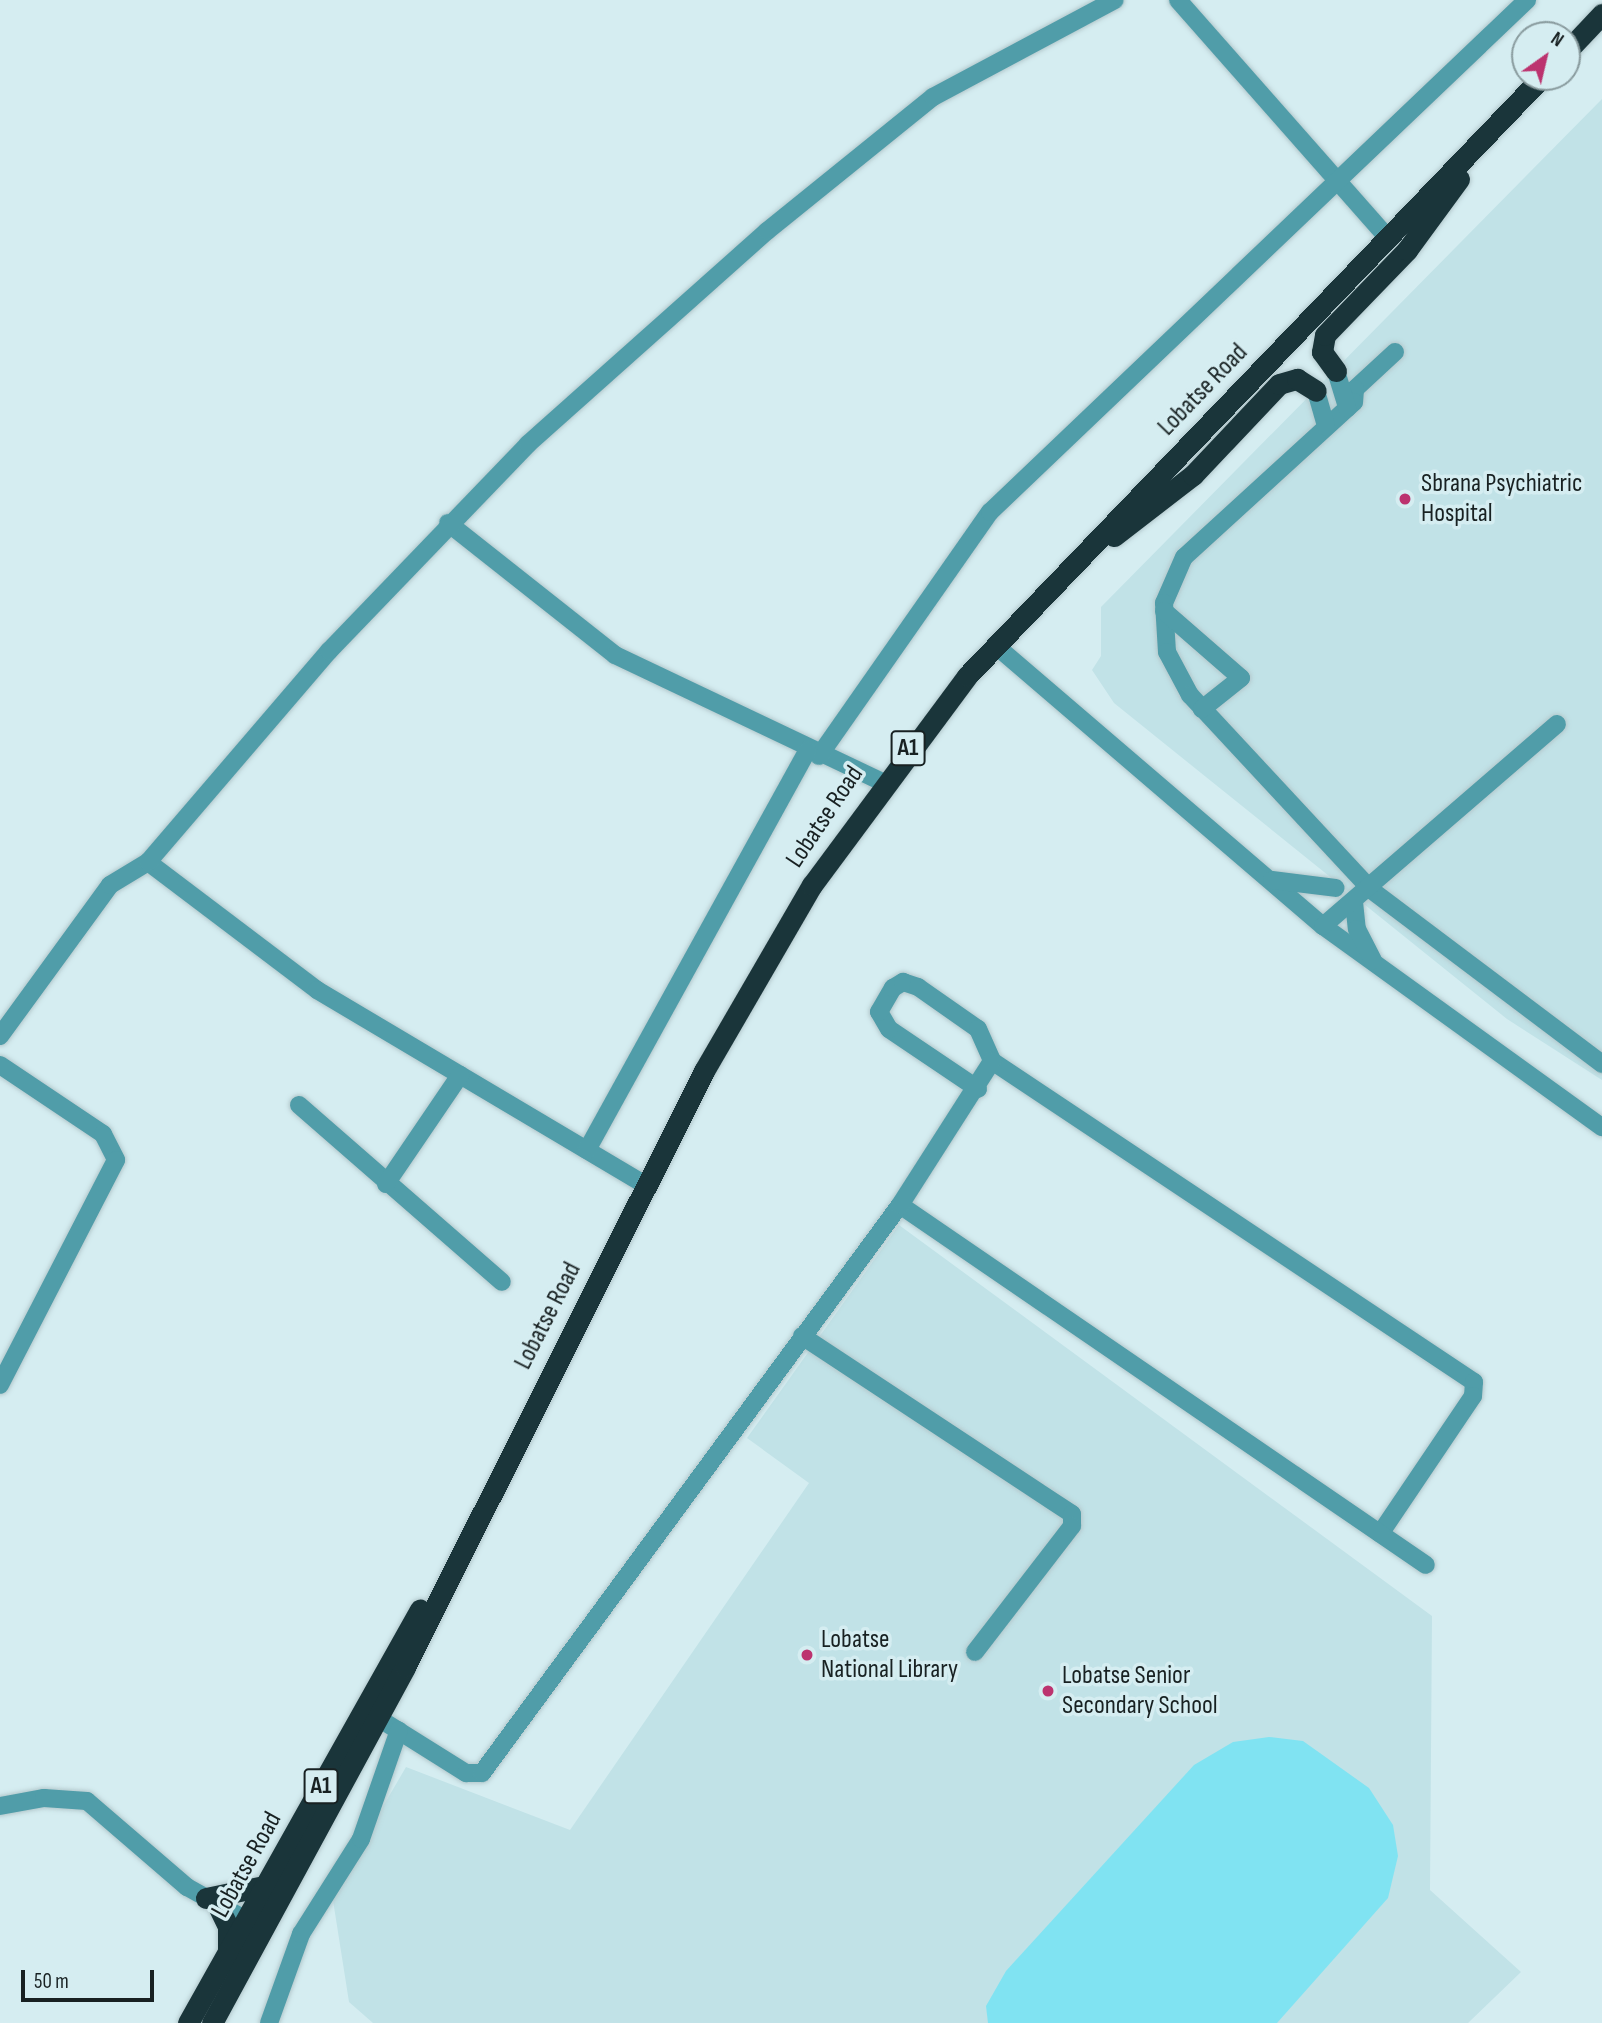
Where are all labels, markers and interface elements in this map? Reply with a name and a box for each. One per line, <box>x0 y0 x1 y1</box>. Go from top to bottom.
north arrow <box>1511 21 1581 91</box>
text: N <box>1546 27 1568 52</box>
street label: Lobatse Road <box>1152 337 1254 443</box>
place label: Sbrana Psychiatric Hospital <box>1421 468 1582 530</box>
marker: Sbrana Psychiatric Hospital <box>1395 489 1415 509</box>
road number: A1 <box>890 728 926 768</box>
street label: Lobatse Road <box>780 760 870 874</box>
street label: Lobatse Road <box>508 1257 588 1375</box>
place label: Lobatse National Library <box>821 1624 958 1686</box>
marker: Lobatse National Library <box>799 1647 815 1663</box>
place label: Lobatse Senior Secondary School <box>1062 1660 1218 1722</box>
marker: Lobatse Senior Secondary School <box>1040 1683 1056 1699</box>
road number: A1 <box>304 1766 338 1806</box>
street label: Lobatse Road <box>205 1807 289 1923</box>
scale bar <box>24 1956 158 2000</box>
text: 50 m <box>34 1969 69 1994</box>

